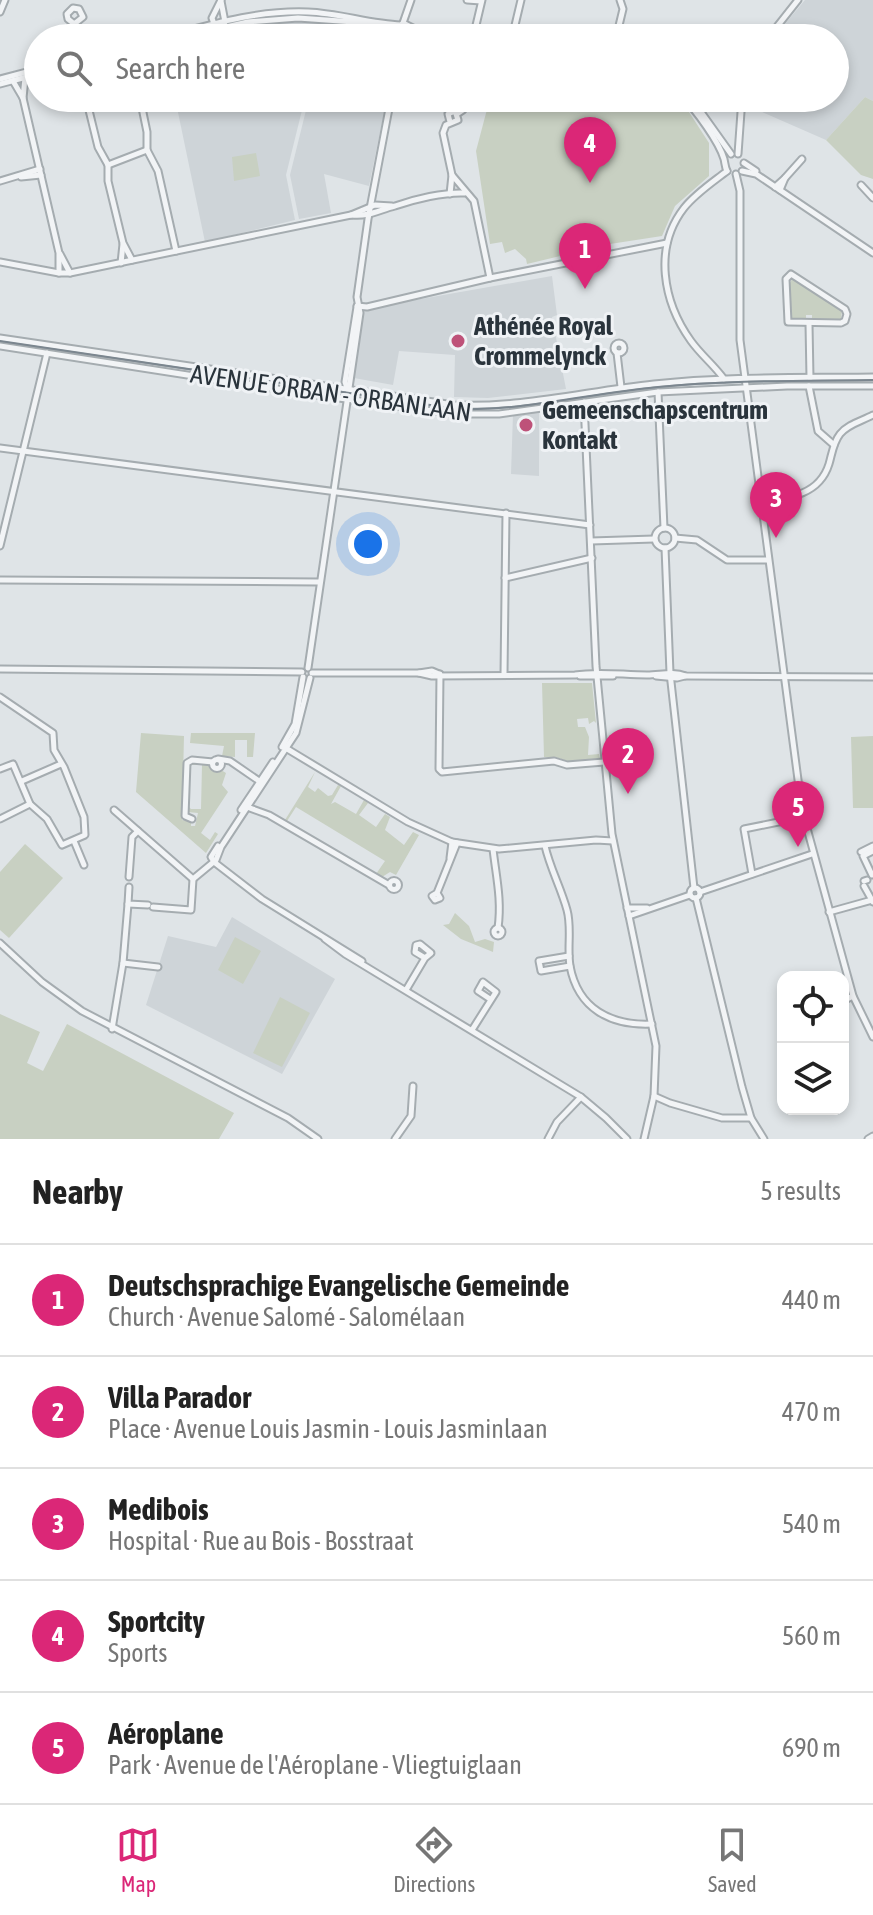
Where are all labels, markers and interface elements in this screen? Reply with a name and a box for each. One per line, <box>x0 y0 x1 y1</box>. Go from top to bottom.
search box <box>24 24 849 112</box>
icon: search <box>52 46 96 90</box>
text: Search here <box>116 51 245 85</box>
pin: 4 <box>564 117 616 183</box>
pin: 1 <box>559 223 611 289</box>
place label: Athénée Royal Crommelynck <box>473 311 614 371</box>
marker: Athénée Royal Crommelynck <box>449 332 467 350</box>
street label: AVENUE ORBAN - ORBANLAAN <box>189 358 473 428</box>
place label: Gemeenschapscentrum Kontakt <box>542 395 768 455</box>
marker: Gemeenschapscentrum Kontakt <box>517 416 535 434</box>
pin: 3 <box>750 472 802 538</box>
your location <box>348 524 388 564</box>
pin: 2 <box>602 728 654 794</box>
pin: 5 <box>772 781 824 847</box>
map controls <box>777 971 849 1115</box>
button: locate <box>777 971 849 1043</box>
button: layers <box>777 1043 849 1115</box>
text: Nearby <box>32 1172 123 1211</box>
text: 5 results <box>760 1176 841 1206</box>
text: Deutschsprachige Evangelische Gemeinde <box>108 1268 570 1302</box>
text: 1 <box>52 1285 64 1315</box>
text: 440 m <box>782 1285 841 1315</box>
text: Church · Avenue Salomé - Salomélaan <box>108 1302 465 1332</box>
text: Villa Parador <box>108 1380 251 1414</box>
text: 2 <box>52 1397 64 1427</box>
text: 470 m <box>782 1397 841 1427</box>
text: Place · Avenue Louis Jasmin - Louis Jasminlaan <box>108 1414 548 1444</box>
text: Medibois <box>108 1492 209 1526</box>
text: 3 <box>52 1509 64 1539</box>
text: 540 m <box>782 1509 841 1539</box>
text: Hospital · Rue au Bois - Bosstraat <box>108 1526 414 1556</box>
text: Sportcity <box>108 1604 205 1638</box>
text: 4 <box>52 1621 64 1651</box>
text: 560 m <box>782 1621 841 1651</box>
text: Sports <box>108 1638 168 1668</box>
text: Aéroplane <box>108 1716 224 1750</box>
text: 5 <box>52 1733 64 1763</box>
text: 690 m <box>782 1733 841 1763</box>
text: Park · Avenue de l'Aéroplane - Vliegtuiglaan <box>108 1750 522 1780</box>
tab: Map <box>116 1823 160 1897</box>
tab: Directions <box>393 1823 475 1897</box>
tab: Saved <box>708 1823 757 1897</box>

